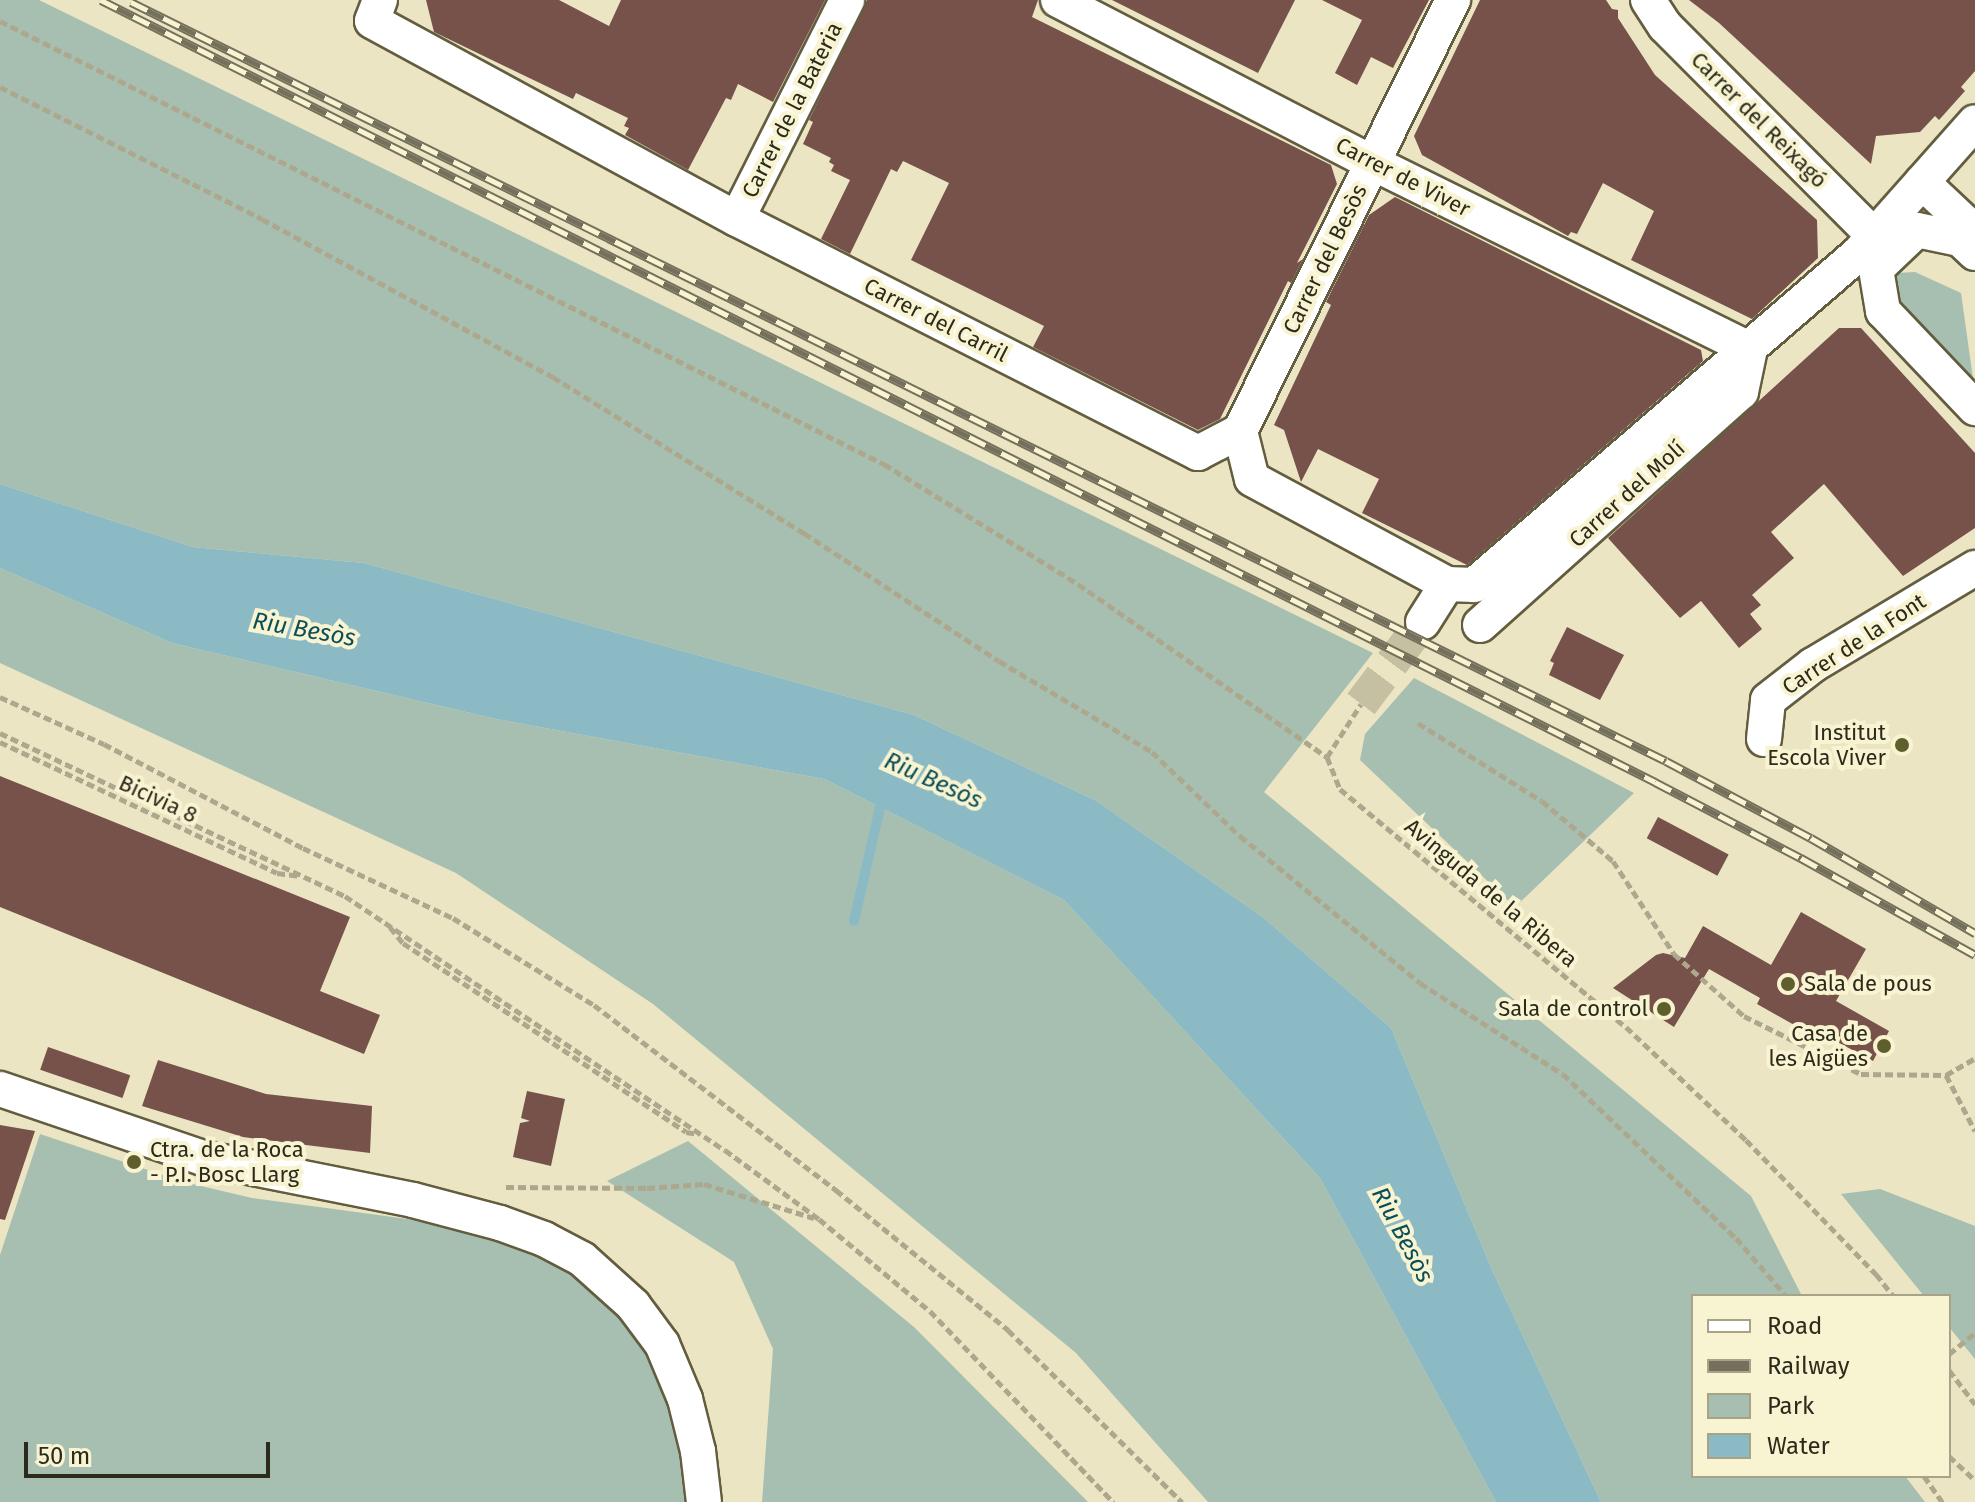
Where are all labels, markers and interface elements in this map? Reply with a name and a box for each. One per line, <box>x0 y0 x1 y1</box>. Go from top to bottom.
street label: Carrer de la Bateria <box>736 18 848 202</box>
street label: Carrer del Reixagó <box>1686 47 1832 193</box>
street label: Carrer de Viver <box>1331 132 1475 222</box>
street label: Carrer del Besòs <box>1277 180 1373 338</box>
street label: Carrer del Carril <box>860 272 1012 368</box>
street label: Carrer del Molí <box>1564 435 1690 553</box>
street label: Carrer de la Font <box>1777 588 1931 700</box>
water label: Riu Besòs <box>250 607 358 653</box>
place label: Institut Escola Viver <box>1767 719 1886 770</box>
marker: Institut Escola Viver <box>1893 736 1911 754</box>
water label: Riu Besòs <box>880 747 986 815</box>
street label: Bicivia 8 <box>115 769 201 829</box>
street label: Avinguda de la Ribera <box>1399 813 1583 973</box>
place label: Sala de pous <box>1804 971 1932 997</box>
marker: Sala de pous <box>1779 975 1797 993</box>
place label: Sala de control <box>1498 996 1648 1022</box>
marker: Sala de control <box>1655 1000 1673 1018</box>
place label: Casa de les Aigües <box>1768 1020 1868 1072</box>
marker: Casa de les Aigües <box>1875 1037 1893 1055</box>
place label: Ctra. de la Roca - P.I. Bosc Llarg <box>150 1136 304 1188</box>
marker: Ctra. de la Roca - P.I. Bosc Llarg <box>125 1153 143 1171</box>
water label: Riu Besòs <box>1365 1182 1439 1288</box>
legend <box>1691 1294 1951 1478</box>
text: Road <box>1767 1312 1822 1340</box>
text: Railway <box>1767 1352 1850 1380</box>
text: Park <box>1767 1392 1814 1420</box>
scale bar <box>28 1426 274 1476</box>
text: Water <box>1767 1432 1830 1460</box>
text: 50 m <box>38 1442 90 1470</box>

